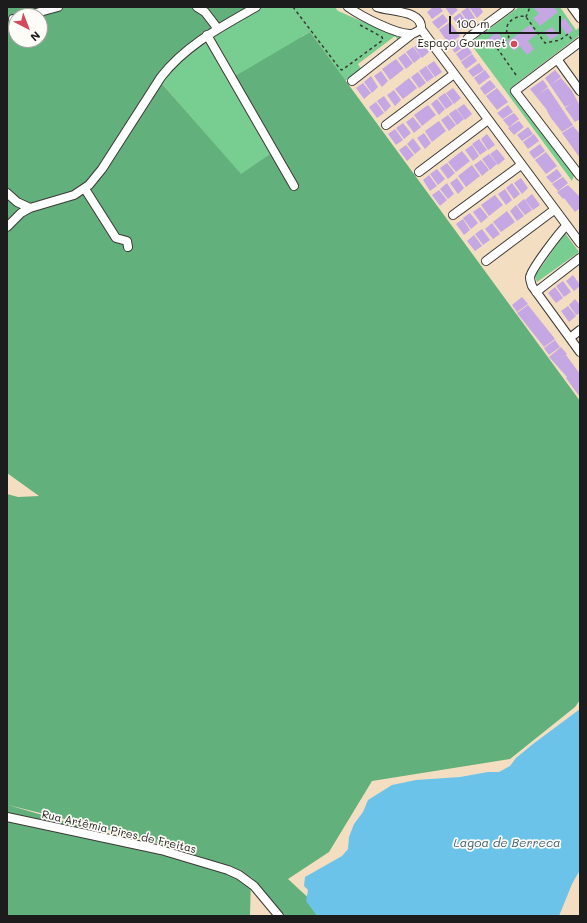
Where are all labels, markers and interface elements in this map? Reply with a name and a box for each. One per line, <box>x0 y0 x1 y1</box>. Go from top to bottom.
north arrow <box>8 8 48 48</box>
scale bar <box>451 8 563 34</box>
text: 100 m <box>456 15 490 31</box>
text: N <box>28 28 44 45</box>
place label: Espaço Gourmet <box>418 37 506 51</box>
marker: Espaço Gourmet <box>509 39 519 49</box>
street label: Rua Artêmia Pires de Freitas <box>40 808 198 856</box>
water label: Lagoa de Berreca <box>454 836 560 850</box>

